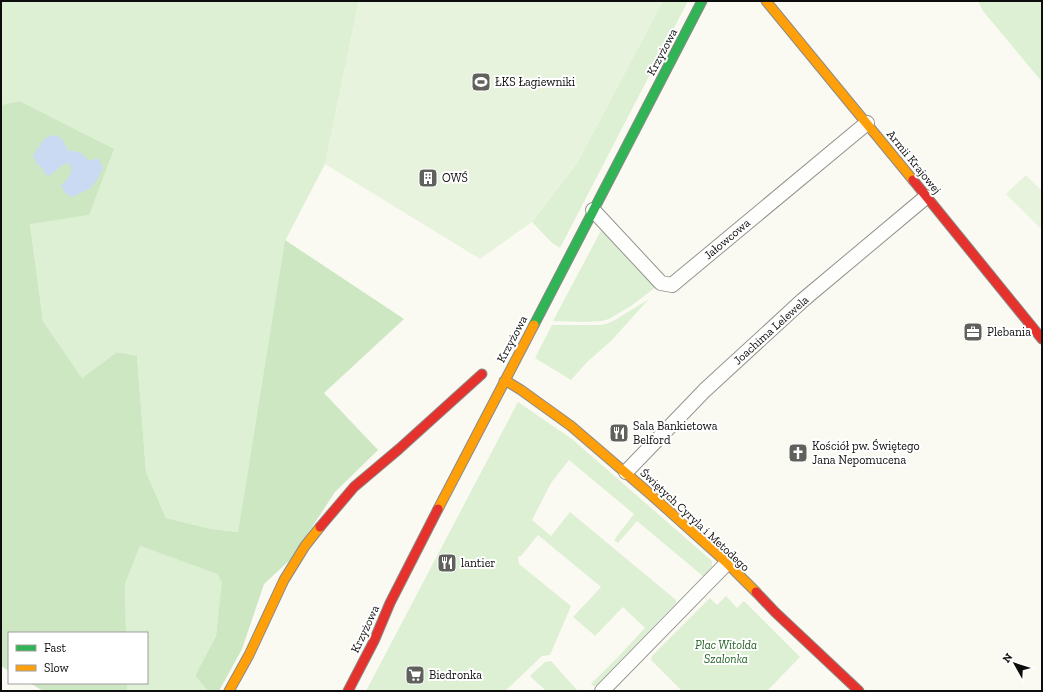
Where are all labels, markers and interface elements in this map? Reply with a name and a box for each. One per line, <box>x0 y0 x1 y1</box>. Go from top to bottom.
street label: Krzyżowa <box>644 26 680 78</box>
sports icon: ŁKS Łagiewniki <box>470 71 492 93</box>
place label: ŁKS Łagiewniki <box>495 75 576 89</box>
street label: Armii Krajowej <box>883 127 944 197</box>
building icon: OWŚ <box>417 167 439 189</box>
place label: OWŚ <box>442 170 468 185</box>
street label: Jałowcowa <box>701 216 753 262</box>
street label: Joachima Lelewela <box>731 292 812 367</box>
street label: Krzyżowa <box>494 313 530 365</box>
office icon: Plebania <box>962 321 984 343</box>
place label: Plebania <box>987 325 1031 339</box>
place label: Sala Bankietowa Belford <box>633 419 718 447</box>
restaurant icon: Sala Bankietowa Belford <box>608 422 630 444</box>
place label: Kościół pw. Świętego Jana Nepomucena <box>812 438 920 467</box>
church icon: Kościół pw. Świętego Jana Nepomucena <box>787 442 809 464</box>
street label: Świętych Cyryla i Metodego <box>638 465 753 574</box>
restaurant icon: lantier <box>436 552 458 574</box>
place label: lantier <box>461 556 495 570</box>
street label: Krzyżowa <box>348 603 382 655</box>
legend <box>8 632 148 684</box>
park label: Plac Witolda Szalonka <box>695 638 757 666</box>
text: Fast <box>44 641 67 655</box>
north arrow <box>995 644 1035 684</box>
text: N <box>1000 650 1016 665</box>
text: Slow <box>44 661 70 675</box>
supermarket icon: Biedronka <box>404 664 426 686</box>
place label: Biedronka <box>429 668 482 682</box>

